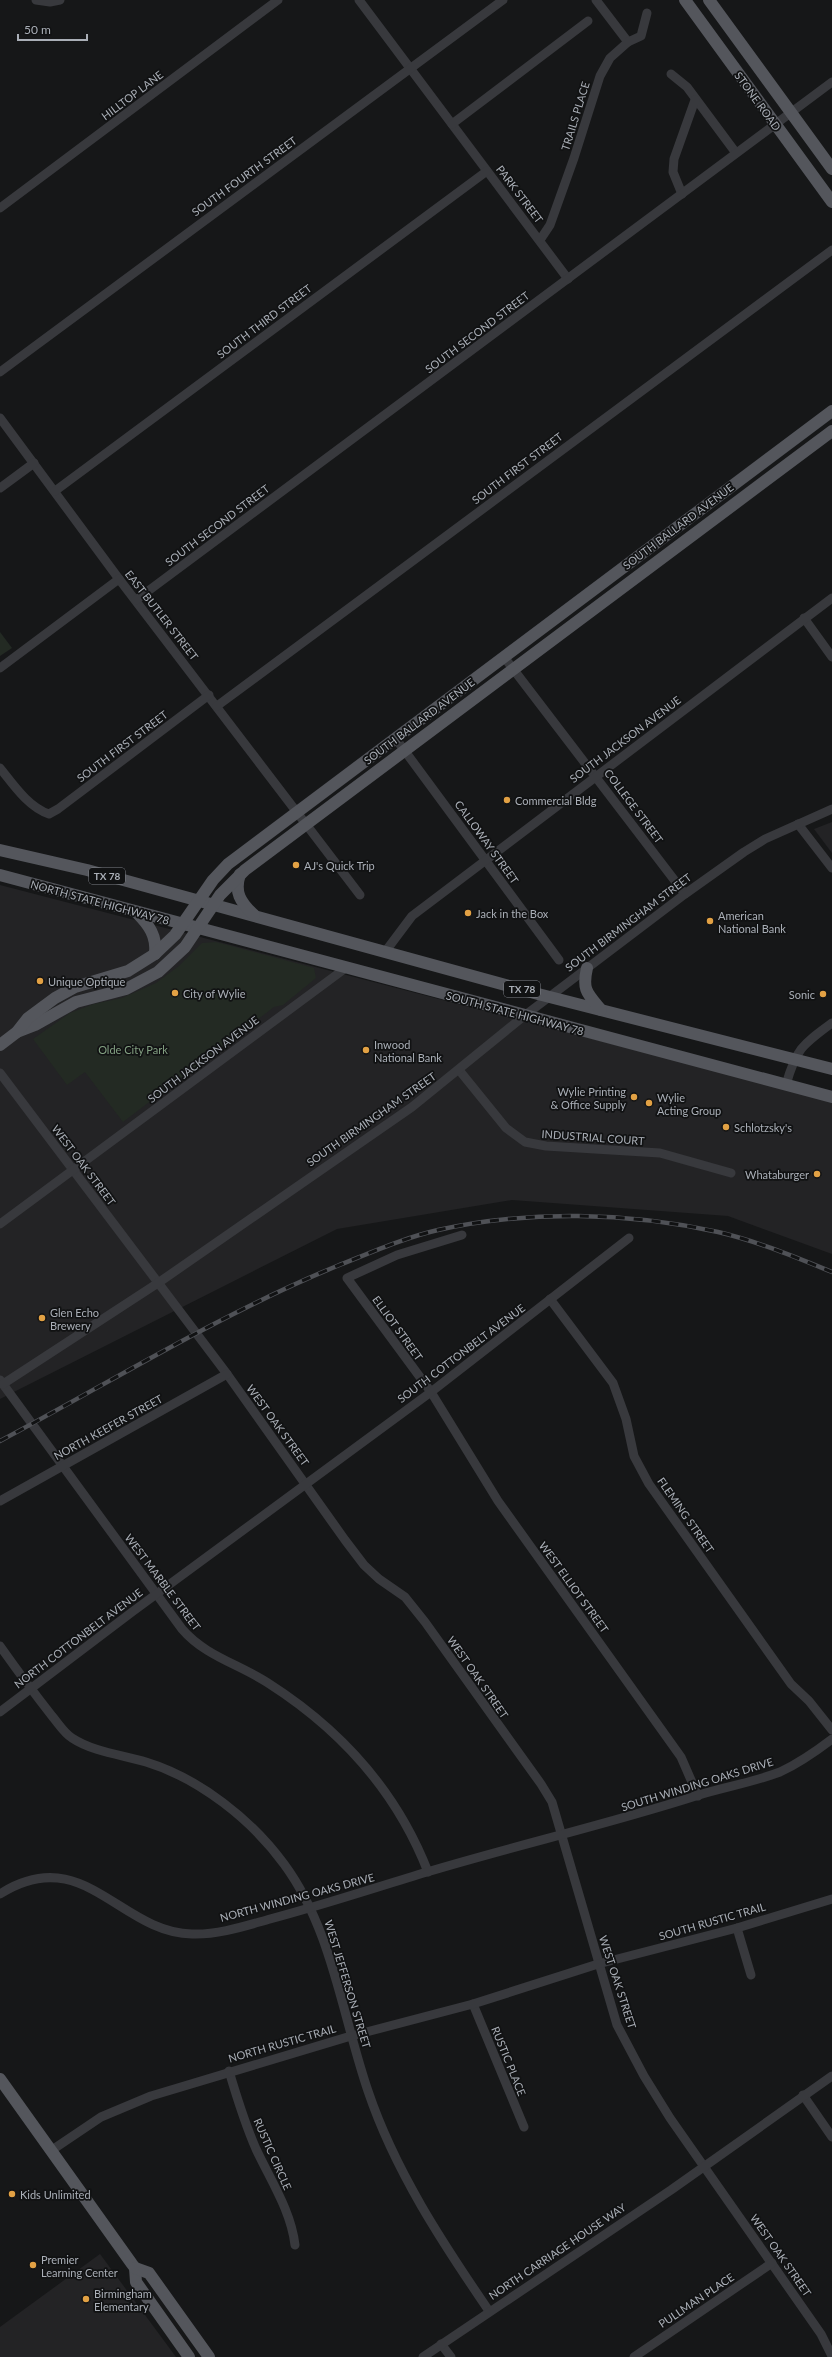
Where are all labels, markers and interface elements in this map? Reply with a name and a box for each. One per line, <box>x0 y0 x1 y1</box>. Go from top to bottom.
scale bar <box>18 16 87 42</box>
text: 50 m <box>24 22 51 37</box>
street label: HILLTOP LANE <box>99 68 165 122</box>
street label: STONE ROAD <box>732 69 784 133</box>
street label: TRAILS PLACE <box>558 80 592 152</box>
street label: SOUTH FOURTH STREET <box>189 133 299 218</box>
street label: PARK STREET <box>494 163 546 226</box>
street label: SOUTH THIRD STREET <box>214 281 314 361</box>
street label: SOUTH SECOND STREET <box>422 288 532 375</box>
street label: SOUTH FIRST STREET <box>469 429 565 506</box>
street label: SOUTH BALLARD AVENUE <box>620 480 736 572</box>
street label: SOUTH SECOND STREET <box>162 481 272 568</box>
street label: EAST BUTLER STREET <box>123 567 202 663</box>
street label: SOUTH BALLARD AVENUE <box>361 675 477 767</box>
street label: SOUTH JACKSON AVENUE <box>567 693 683 785</box>
street label: SOUTH FIRST STREET <box>74 707 170 784</box>
street label: COLLEGE STREET <box>602 766 666 846</box>
place label: Commercial Bldg <box>515 794 597 807</box>
marker: Commercial Bldg <box>502 795 512 805</box>
street label: CALLOWAY STREET <box>452 798 522 887</box>
place label: AJ's Quick Trip <box>304 859 375 872</box>
marker: AJ's Quick Trip <box>291 860 301 870</box>
road number: TX 78 <box>89 868 125 884</box>
street label: SOUTH BIRMINGHAM STREET <box>562 870 694 974</box>
street label: NORTH STATE HIGHWAY 78 <box>29 877 171 927</box>
place label: Jack in the Box <box>476 907 549 920</box>
marker: Jack in the Box <box>463 908 473 918</box>
place label: American National Bank <box>718 909 786 935</box>
marker: American National Bank <box>705 916 715 926</box>
place label: Unique Optique <box>48 975 125 988</box>
marker: Unique Optique <box>35 976 45 986</box>
road number: TX 78 <box>504 981 540 997</box>
place label: City of Wylie <box>183 987 246 1000</box>
marker: City of Wylie <box>170 988 180 998</box>
street label: SOUTH STATE HIGHWAY 78 <box>445 988 585 1038</box>
place label: Sonic <box>789 988 815 1001</box>
marker: Sonic <box>818 989 828 999</box>
street label: SOUTH JACKSON AVENUE <box>145 1013 261 1105</box>
place label: Inwood National Bank <box>374 1038 442 1064</box>
park label: Olde City Park <box>98 1043 168 1056</box>
marker: Inwood National Bank <box>361 1045 371 1055</box>
street label: SOUTH BIRMINGHAM STREET <box>304 1069 439 1169</box>
place label: Wylie Printing & Office Supply <box>550 1085 626 1111</box>
place label: Wylie Acting Group <box>657 1091 721 1117</box>
marker: Wylie Printing & Office Supply <box>629 1092 639 1102</box>
marker: Wylie Acting Group <box>644 1098 654 1108</box>
place label: Schlotzsky's <box>734 1121 792 1134</box>
street label: WEST OAK STREET <box>49 1122 119 1208</box>
marker: Schlotzsky's <box>721 1122 731 1132</box>
street label: INDUSTRIAL COURT <box>541 1127 645 1147</box>
place label: Whataburger <box>745 1168 809 1181</box>
marker: Whataburger <box>812 1169 822 1179</box>
street label: ELLIOT STREET <box>370 1293 426 1363</box>
street label: SOUTH COTTONBELT AVENUE <box>395 1301 527 1405</box>
place label: Glen Echo Brewery <box>50 1306 99 1332</box>
marker: Glen Echo Brewery <box>37 1313 47 1323</box>
street label: WEST OAK STREET <box>244 1382 312 1469</box>
street label: NORTH KEEFER STREET <box>51 1391 165 1462</box>
street label: FLEMING STREET <box>655 1475 717 1556</box>
street label: WEST MARBLE STREET <box>122 1531 204 1633</box>
street label: WEST ELLIOT STREET <box>537 1539 612 1635</box>
street label: NORTH COTTONBELT AVENUE <box>11 1585 145 1691</box>
street label: WEST OAK STREET <box>445 1633 512 1721</box>
street label: SOUTH WINDING OAKS DRIVE <box>619 1755 775 1813</box>
street label: NORTH WINDING OAKS DRIVE <box>218 1870 376 1924</box>
street label: SOUTH RUSTIC TRAIL <box>657 1899 767 1942</box>
street label: WEST JEFFERSON STREET <box>322 1918 374 2050</box>
street label: WEST OAK STREET <box>597 1934 639 2031</box>
street label: NORTH RUSTIC TRAIL <box>227 2021 338 2065</box>
street label: RUSTIC PLACE <box>489 2024 529 2098</box>
street label: RUSTIC CIRCLE <box>251 2116 295 2192</box>
place label: Kids Unlimited <box>20 2188 91 2201</box>
marker: Kids Unlimited <box>7 2189 17 2199</box>
street label: NORTH CARRIAGE HOUSE WAY <box>486 2200 628 2302</box>
street label: WEST OAK STREET <box>748 2211 815 2299</box>
place label: Premier Learning Center <box>41 2253 118 2279</box>
marker: Premier Learning Center <box>28 2260 38 2270</box>
street label: PULLMAN PLACE <box>656 2270 736 2330</box>
place label: Birmingham Elementary <box>94 2287 152 2313</box>
marker: Birmingham Elementary <box>81 2294 91 2304</box>

